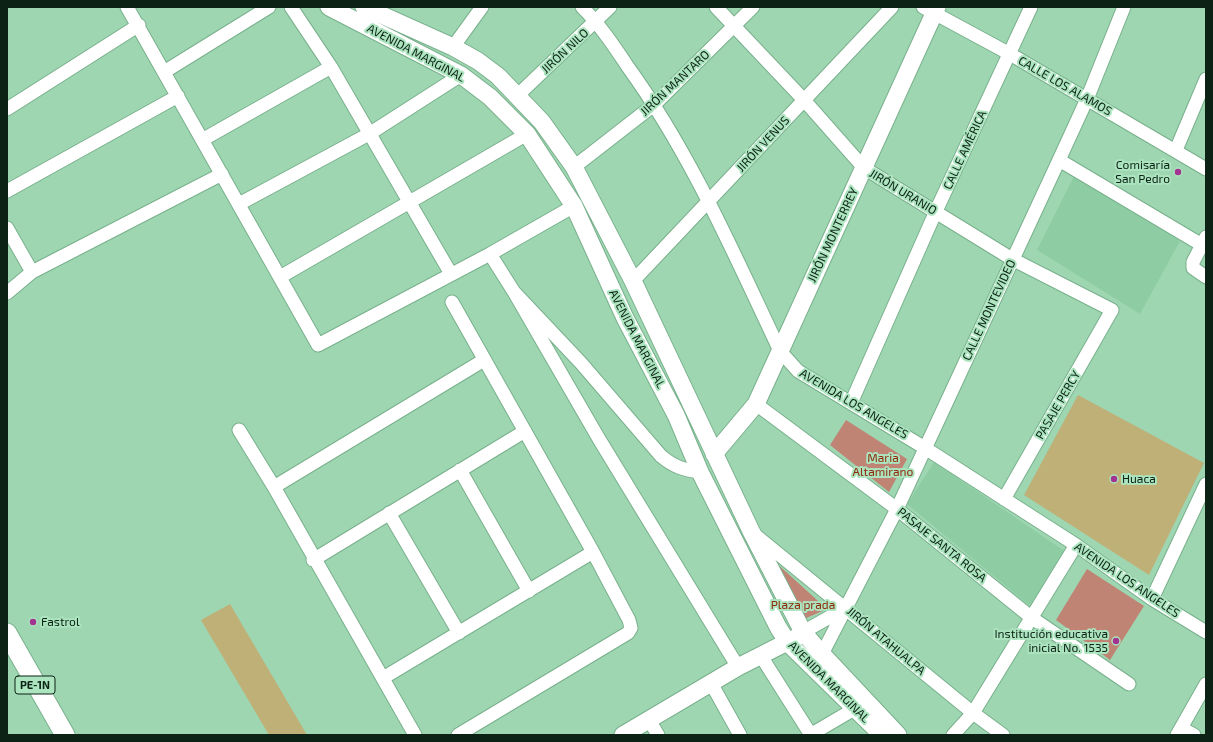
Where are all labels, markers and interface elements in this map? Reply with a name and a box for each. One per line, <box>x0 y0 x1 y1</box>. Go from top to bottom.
street label: AVENIDA MARGINAL <box>365 21 467 85</box>
street label: JIRÓN NILO <box>538 25 592 77</box>
street label: JIRÓN MANTARO <box>637 47 713 119</box>
street label: CALLE LOS ALAMOS <box>1016 53 1114 119</box>
street label: CALLE AMÉRICA <box>940 108 990 192</box>
street label: JIRÓN VENUS <box>734 113 792 175</box>
place label: Comisaría San Pedro <box>1115 158 1170 186</box>
street label: JIRÓN URANIO <box>867 166 939 218</box>
marker: Comisaría San Pedro <box>1173 167 1183 177</box>
street label: JIRÓN MONTERREY <box>805 185 861 285</box>
street label: CALLE MONTEVIDEO <box>959 257 1019 363</box>
street label: AVENIDA MARGINAL <box>606 287 668 391</box>
street label: AVENIDA LOS ANGELES <box>797 366 911 442</box>
street label: PASAJE PERCY <box>1033 368 1083 442</box>
park label: Maria Altamirano <box>853 451 913 479</box>
place label: Huaca <box>1122 472 1156 486</box>
marker: Huaca <box>1109 474 1119 484</box>
street label: PASAJE SANTA ROSA <box>895 505 989 585</box>
street label: AVENIDA LOS ANGELES <box>1072 539 1182 621</box>
park label: Plaza prada <box>771 598 835 612</box>
street label: JIRÓN ATAHUALPA <box>844 604 928 678</box>
place label: Fastrol <box>41 615 79 629</box>
marker: Fastrol <box>28 617 38 627</box>
place label: Institución educativa inicial No. 1535 <box>994 627 1108 655</box>
marker: Institución educativa inicial No. 1535 <box>1111 636 1121 646</box>
street label: AVENIDA MARGINAL <box>785 638 873 726</box>
road number: PE-1N <box>15 676 55 694</box>

